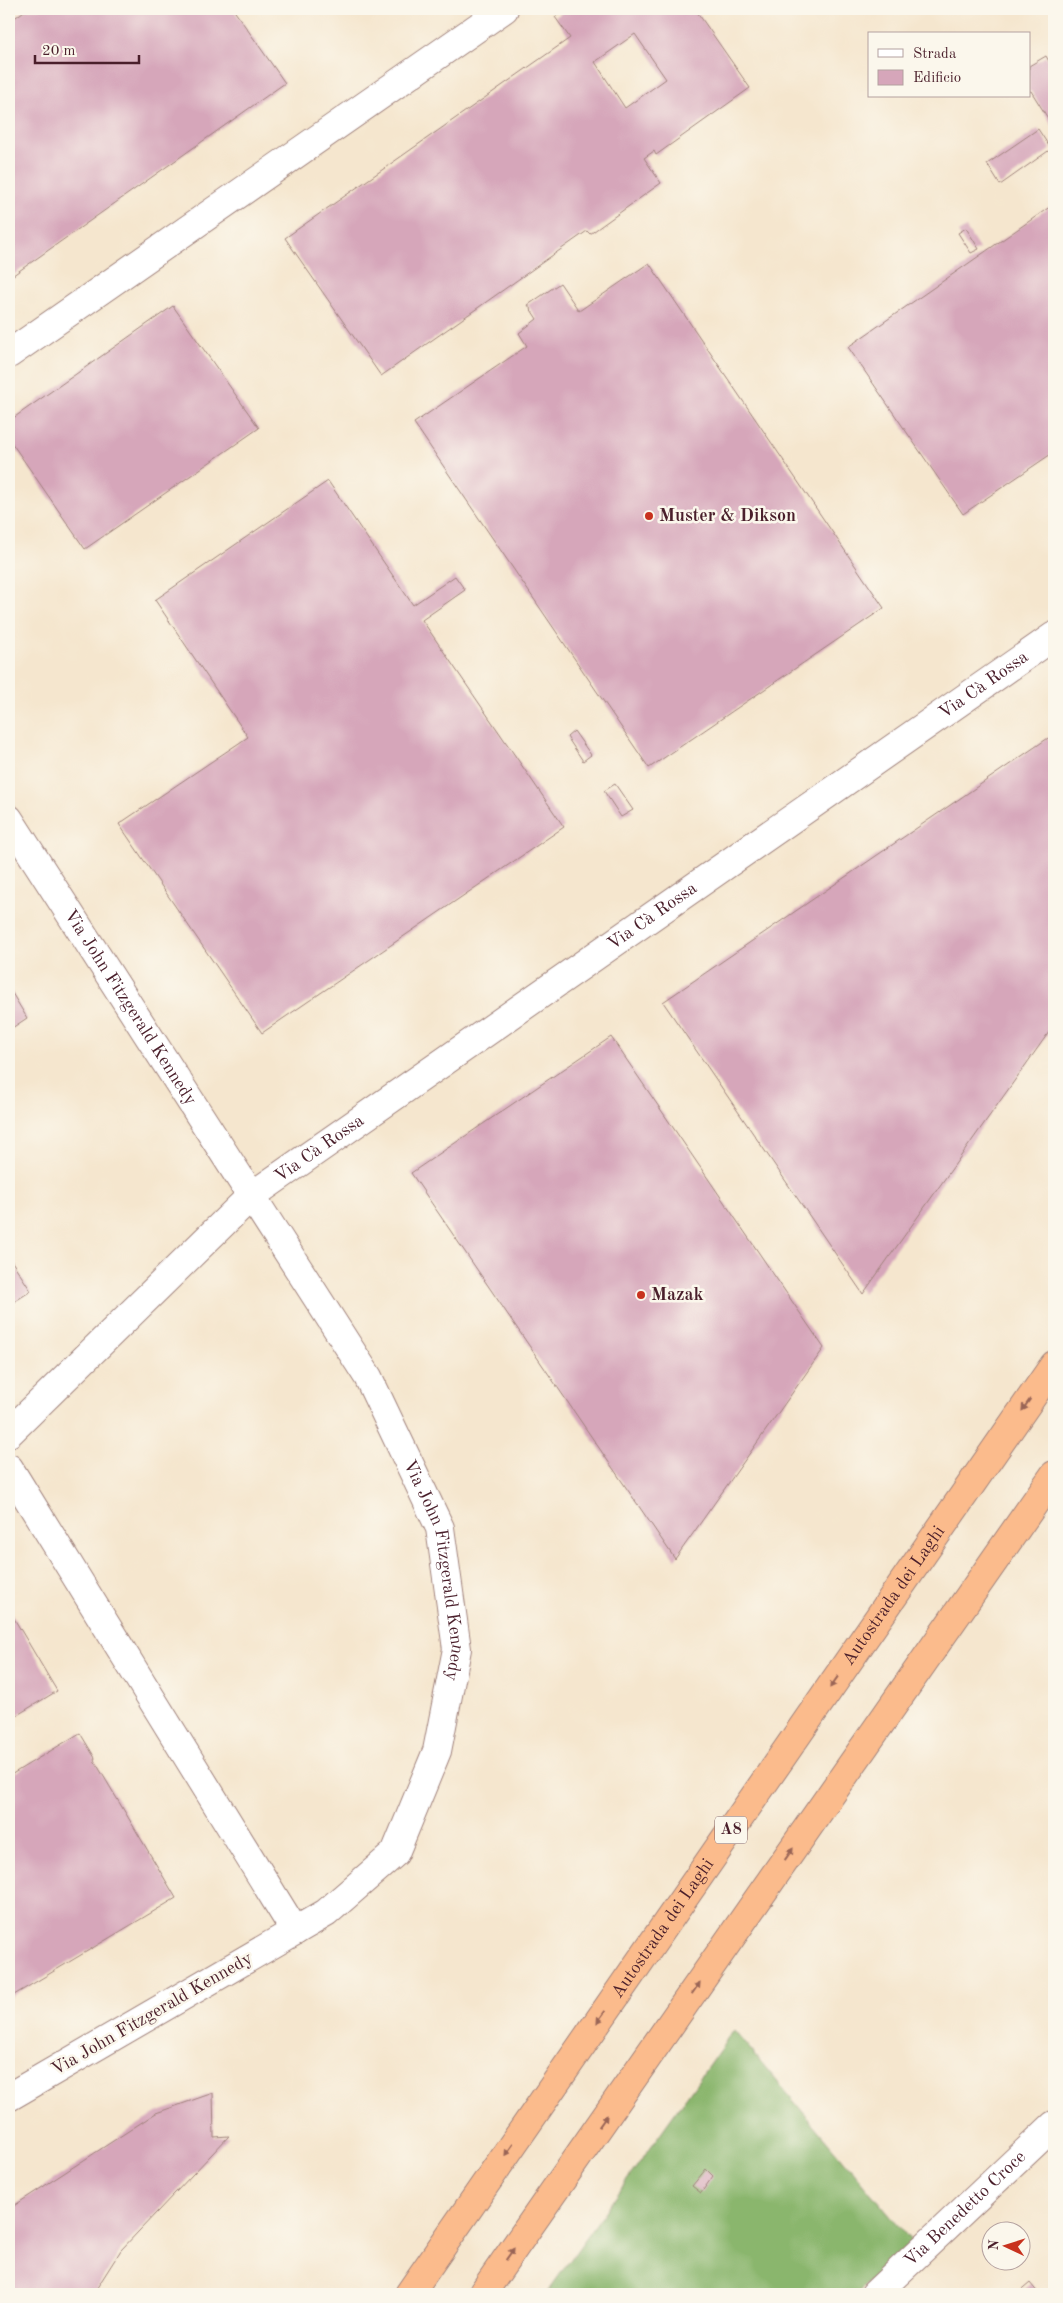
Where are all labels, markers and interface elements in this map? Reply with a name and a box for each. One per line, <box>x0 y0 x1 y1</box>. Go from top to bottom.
scale bar <box>35 32 139 64</box>
legend <box>868 32 1030 98</box>
text: 20 m <box>42 44 76 59</box>
text: Strada <box>913 47 957 62</box>
text: Edificio <box>913 71 961 86</box>
place label: Muster & Dikson <box>659 507 796 525</box>
marker: Muster & Dikson <box>643 510 655 522</box>
street label: Via Cà Rossa <box>936 648 1032 722</box>
street label: Via Cà Rossa <box>604 879 700 953</box>
street label: Via John Fitzgerald Kennedy <box>61 906 200 1109</box>
street label: Via Cà Rossa <box>272 1111 367 1186</box>
place label: Mazak <box>651 1286 704 1304</box>
marker: Mazak <box>635 1289 647 1301</box>
one-way arrow <box>1021 1398 1031 1412</box>
street label: Via John Fitzgerald Kennedy <box>400 1457 467 1683</box>
street label: Autostrada dei Laghi <box>839 1523 948 1669</box>
one-way arrow <box>829 1676 839 1689</box>
road number: A8 <box>715 1816 747 1844</box>
one-way arrow <box>784 1848 794 1861</box>
street label: Autostrada dei Laghi <box>608 1855 717 2002</box>
street label: Via John Fitzgerald Kennedy <box>49 1949 256 2079</box>
one-way arrow <box>691 1981 701 1995</box>
one-way arrow <box>596 2010 606 2024</box>
one-way arrow <box>598 2114 608 2128</box>
one-way arrow <box>504 2144 514 2157</box>
street label: Via Benedetto Croce <box>901 2148 1029 2270</box>
north arrow <box>980 2220 1030 2270</box>
text: N <box>987 2239 1001 2251</box>
one-way arrow <box>505 2247 515 2261</box>

